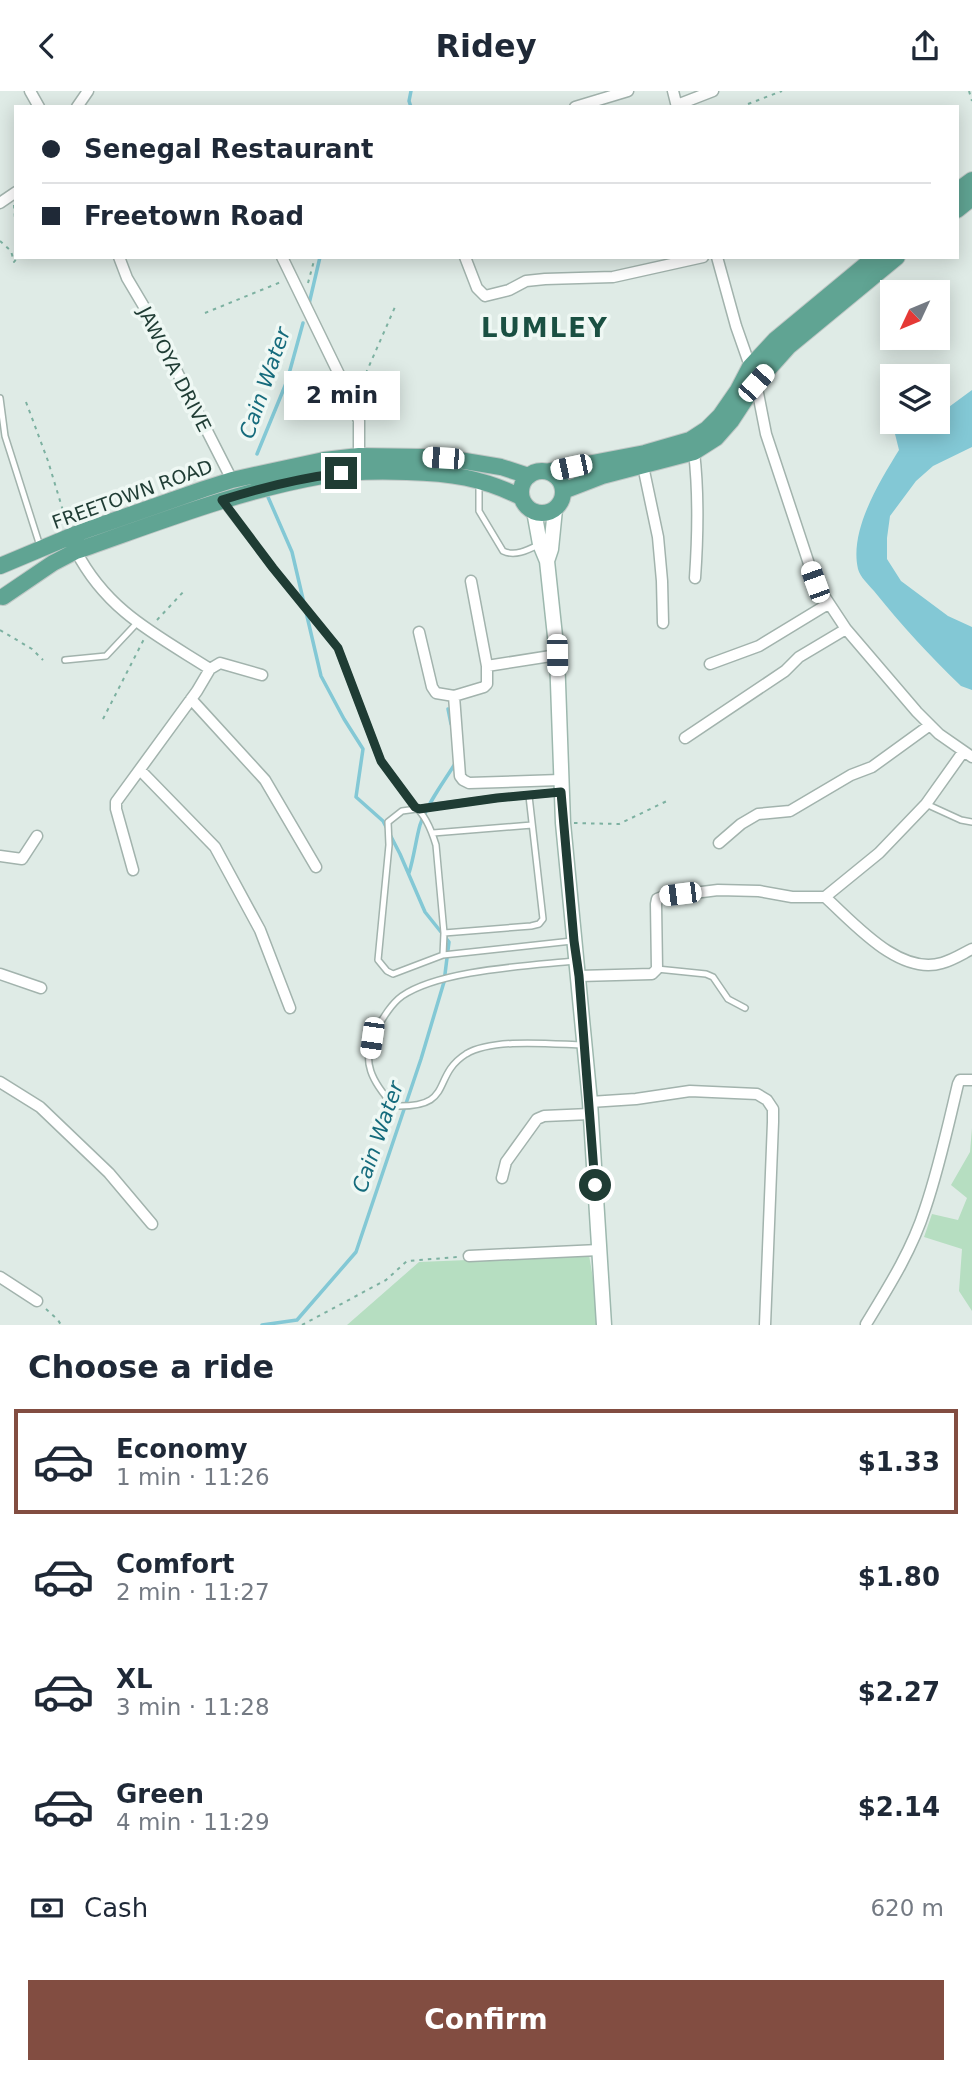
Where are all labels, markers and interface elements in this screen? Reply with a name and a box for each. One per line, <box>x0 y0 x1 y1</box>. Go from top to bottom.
icon: back <box>28 27 66 65</box>
text: Ridey <box>435 27 537 65</box>
icon: share <box>906 27 944 65</box>
text: Senegal Restaurant <box>84 134 374 164</box>
text: Freetown Road <box>84 201 304 231</box>
north arrow <box>880 280 950 350</box>
map controls <box>880 280 950 434</box>
street label: JAWOYA DRIVE <box>134 302 216 435</box>
district label: LUMLEY <box>481 313 609 343</box>
water label: Cain Water <box>235 323 296 442</box>
car <box>735 360 778 406</box>
button: layers <box>880 364 950 434</box>
callout: 2 min <box>283 371 399 421</box>
text: 2 min <box>306 382 378 408</box>
car <box>422 446 465 470</box>
car <box>549 452 594 482</box>
street label: FREETOWN ROAD <box>49 455 215 533</box>
route end <box>325 457 357 489</box>
car <box>798 559 833 605</box>
car <box>547 634 568 676</box>
car <box>658 881 703 907</box>
car <box>359 1016 386 1060</box>
water label: Cain Water <box>348 1077 409 1196</box>
route start <box>579 1169 611 1201</box>
text: Choose a ride <box>28 1348 274 1386</box>
icon: car <box>32 1430 95 1493</box>
text: Economy <box>116 1434 247 1464</box>
text: $1.33 <box>858 1447 940 1477</box>
text: 1 min · 11:26 <box>116 1464 270 1490</box>
icon: car <box>32 1545 95 1608</box>
text: Comfort <box>116 1549 234 1579</box>
text: $1.80 <box>858 1562 940 1592</box>
text: 2 min · 11:27 <box>116 1579 270 1605</box>
icon: car <box>32 1660 95 1723</box>
text: XL <box>116 1664 153 1694</box>
text: $2.27 <box>858 1677 940 1707</box>
text: 3 min · 11:28 <box>116 1694 270 1720</box>
icon: car <box>32 1775 95 1838</box>
text: Green <box>116 1779 204 1809</box>
text: $2.14 <box>858 1792 940 1822</box>
text: 4 min · 11:29 <box>116 1809 270 1835</box>
icon: cash <box>28 1889 66 1927</box>
text: Cash <box>84 1893 148 1923</box>
text: 620 m <box>870 1895 944 1921</box>
button: Confirm <box>28 1980 944 2060</box>

